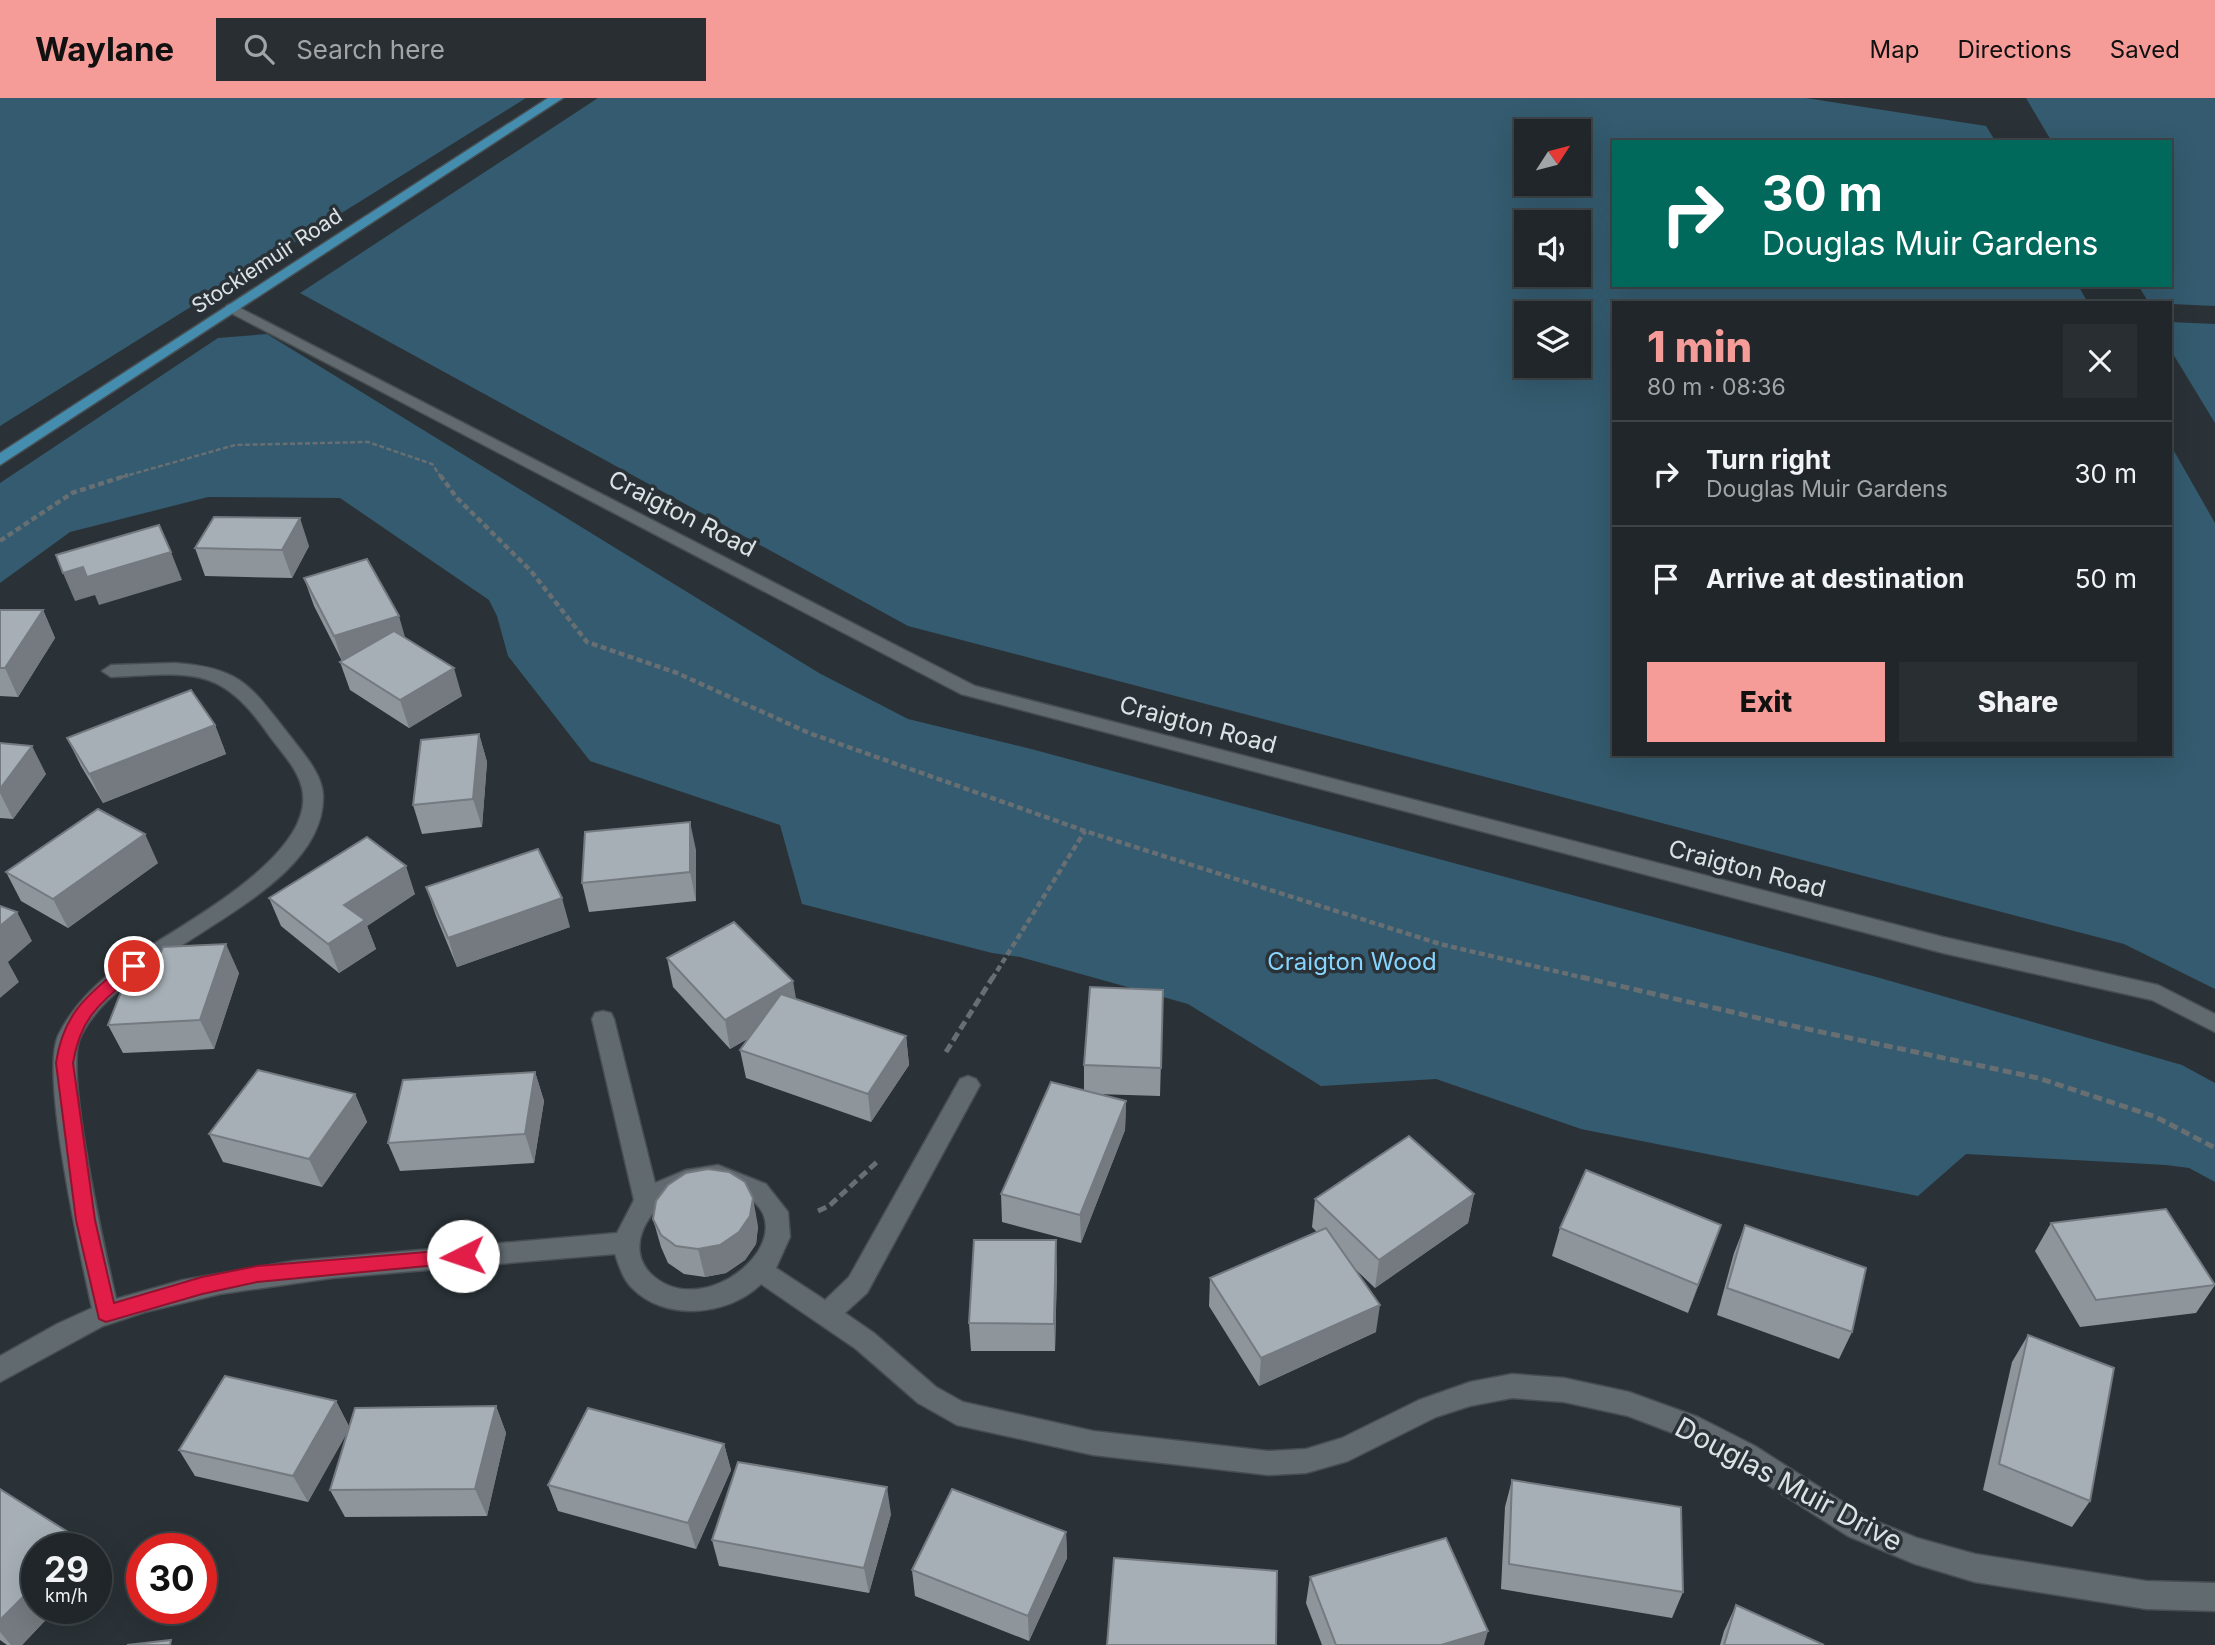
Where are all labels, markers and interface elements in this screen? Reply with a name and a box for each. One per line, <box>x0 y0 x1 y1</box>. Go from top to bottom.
search box <box>216 18 706 81</box>
text: Waylane <box>35 29 174 69</box>
icon: search <box>240 30 278 68</box>
text: Search here <box>296 34 445 65</box>
text: Map <box>1870 35 1919 64</box>
text: Directions <box>1957 35 2072 64</box>
text: Saved <box>2110 35 2180 64</box>
north arrow <box>1514 119 1591 196</box>
map controls <box>1514 119 1591 378</box>
text: 30 m <box>1762 164 1883 223</box>
icon: right <box>1647 168 1738 259</box>
street label: Stockiemuir Road <box>187 203 346 318</box>
button: sound <box>1514 210 1591 287</box>
text: Douglas Muir Gardens <box>1762 224 2098 263</box>
button: layers <box>1514 301 1591 378</box>
text: 1 min <box>1647 321 1752 372</box>
button: close <box>2063 324 2137 398</box>
text: 80 m · 08:36 <box>1647 373 1786 401</box>
text: Turn right <box>1706 444 1831 475</box>
icon: right <box>1647 455 1685 493</box>
text: 30 m <box>2074 458 2137 489</box>
street label: Craigton Road <box>604 464 761 563</box>
text: Douglas Muir Gardens <box>1706 475 1948 503</box>
icon: arrive <box>1647 560 1685 598</box>
text: Arrive at destination <box>1706 563 1965 594</box>
text: 50 m <box>2075 563 2137 594</box>
button: Exit <box>1647 662 1885 742</box>
button: Share <box>1899 662 2137 742</box>
street label: Craigton Road <box>1116 690 1280 759</box>
street label: Craigton Road <box>1665 834 1829 903</box>
pin <box>104 936 164 996</box>
icon: arrive <box>115 947 153 985</box>
park label: Craigton Wood <box>1267 947 1437 976</box>
position arrow <box>426 1219 500 1293</box>
street label: Douglas Muir Drive <box>1670 1410 1908 1558</box>
speed limit sign: 30 <box>126 1533 217 1624</box>
text: 29 <box>44 1548 89 1590</box>
text: km/h <box>45 1585 88 1606</box>

